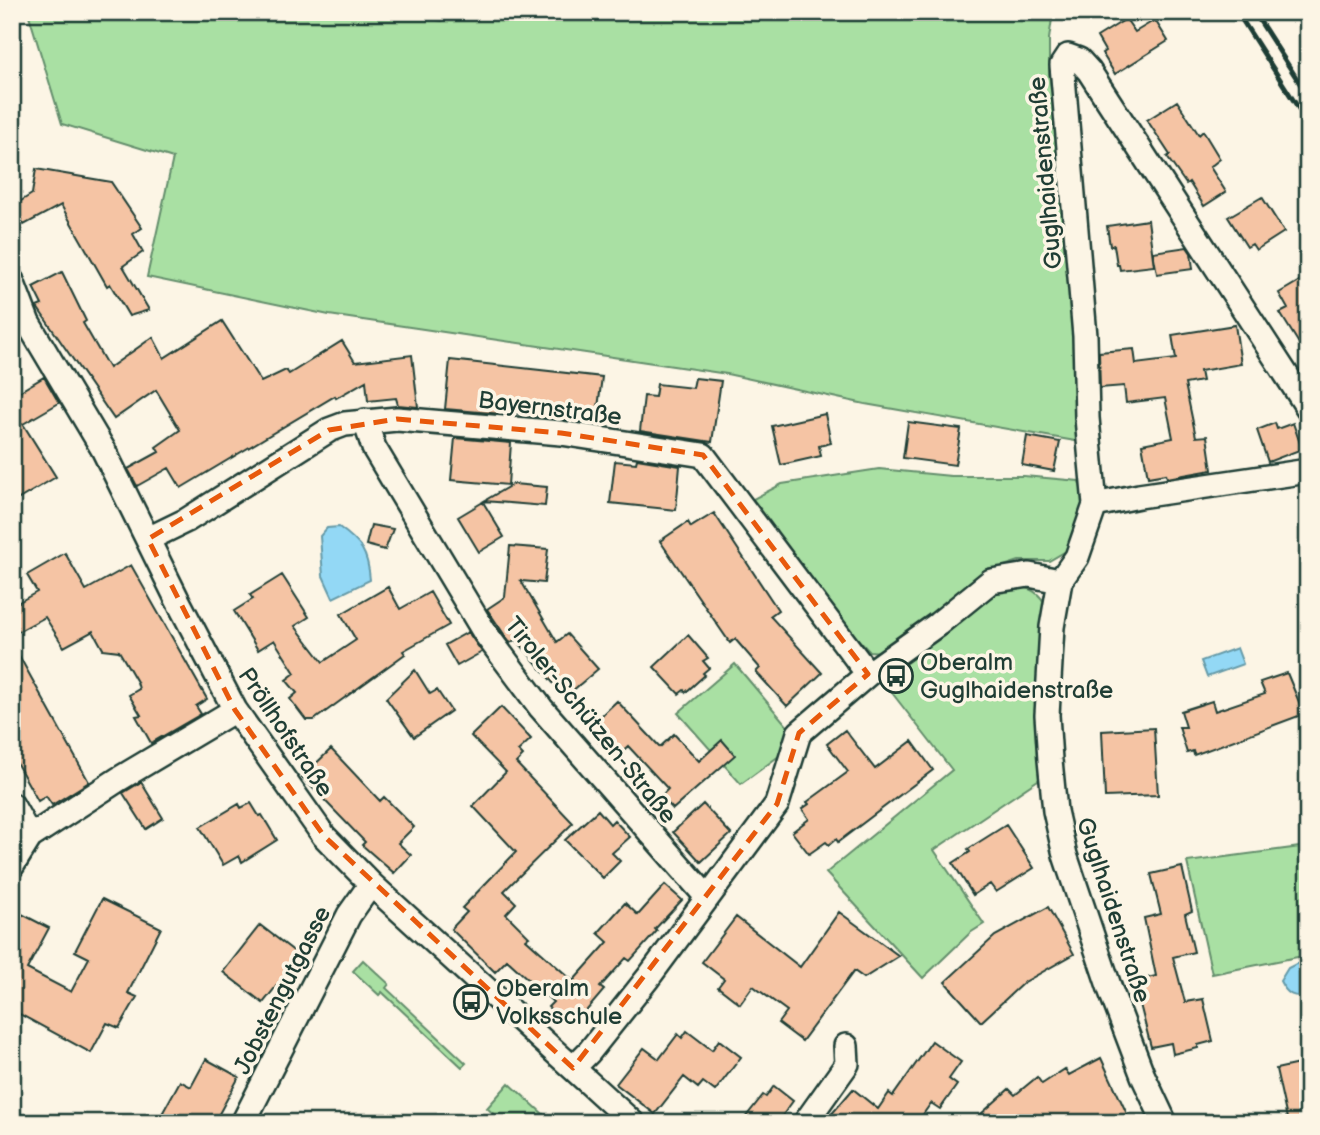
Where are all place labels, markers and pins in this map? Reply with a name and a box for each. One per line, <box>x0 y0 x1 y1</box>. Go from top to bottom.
place label: Oberalm Guglhaidenstraße <box>920 648 1113 705</box>
bus stop icon: Oberalm Guglhaidenstraße <box>877 657 915 695</box>
place label: Oberalm Volksschule <box>496 974 622 1031</box>
bus stop icon: Oberalm Volksschule <box>452 983 490 1021</box>

